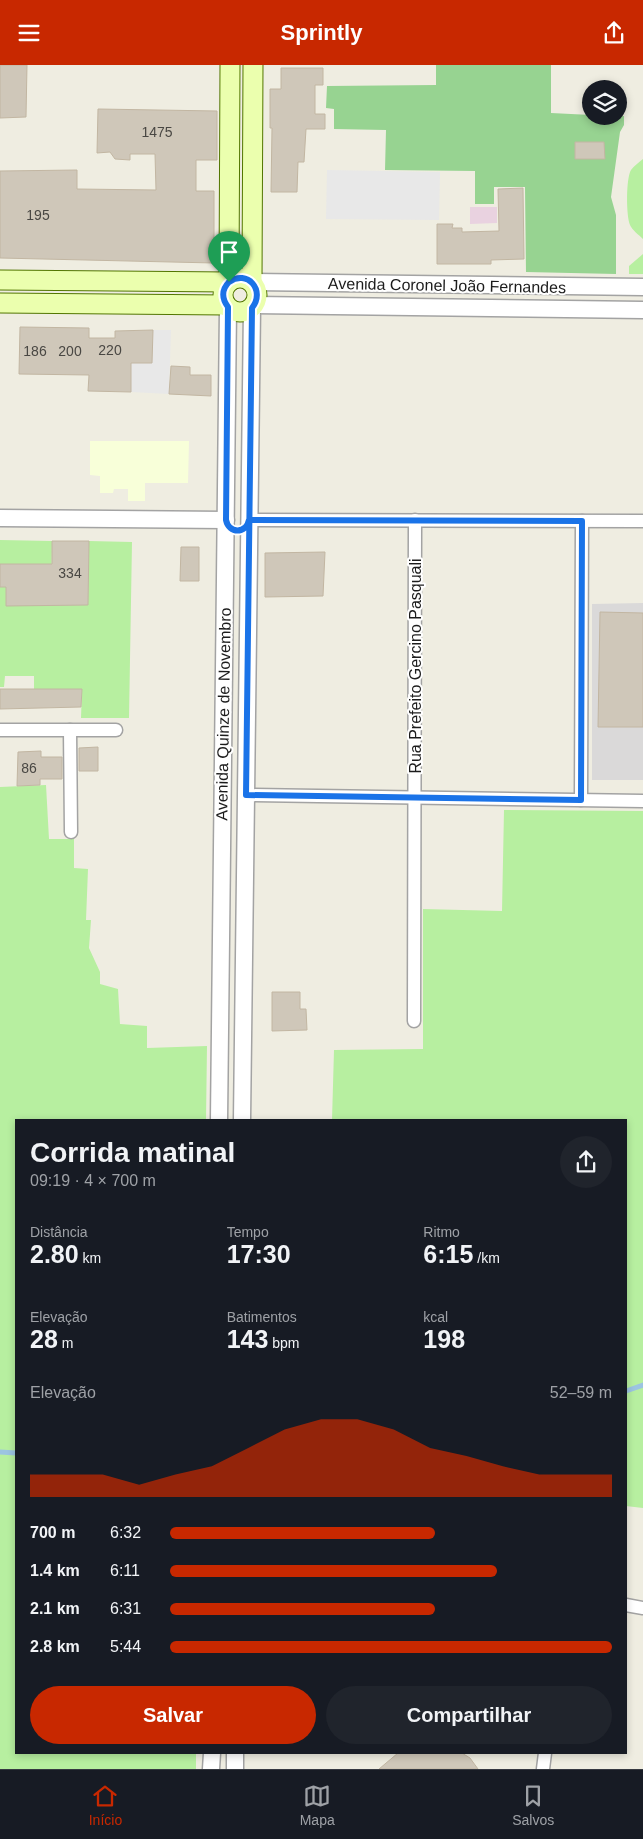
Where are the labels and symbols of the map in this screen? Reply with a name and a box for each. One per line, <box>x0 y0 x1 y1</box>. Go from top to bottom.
house number: 1475 <box>141 124 173 140</box>
house number: 195 <box>26 207 50 223</box>
pin <box>208 231 250 282</box>
street label: Avenida Coronel João Fernandes <box>328 275 566 296</box>
house number: 220 <box>98 342 122 358</box>
house number: 186 <box>23 343 47 359</box>
house number: 200 <box>58 343 82 359</box>
street label: Rua Prefeito Gercino Pasquali <box>407 558 424 774</box>
house number: 334 <box>58 565 82 581</box>
street label: Avenida Quinze de Novembro <box>213 607 234 821</box>
house number: 86 <box>21 760 37 776</box>

